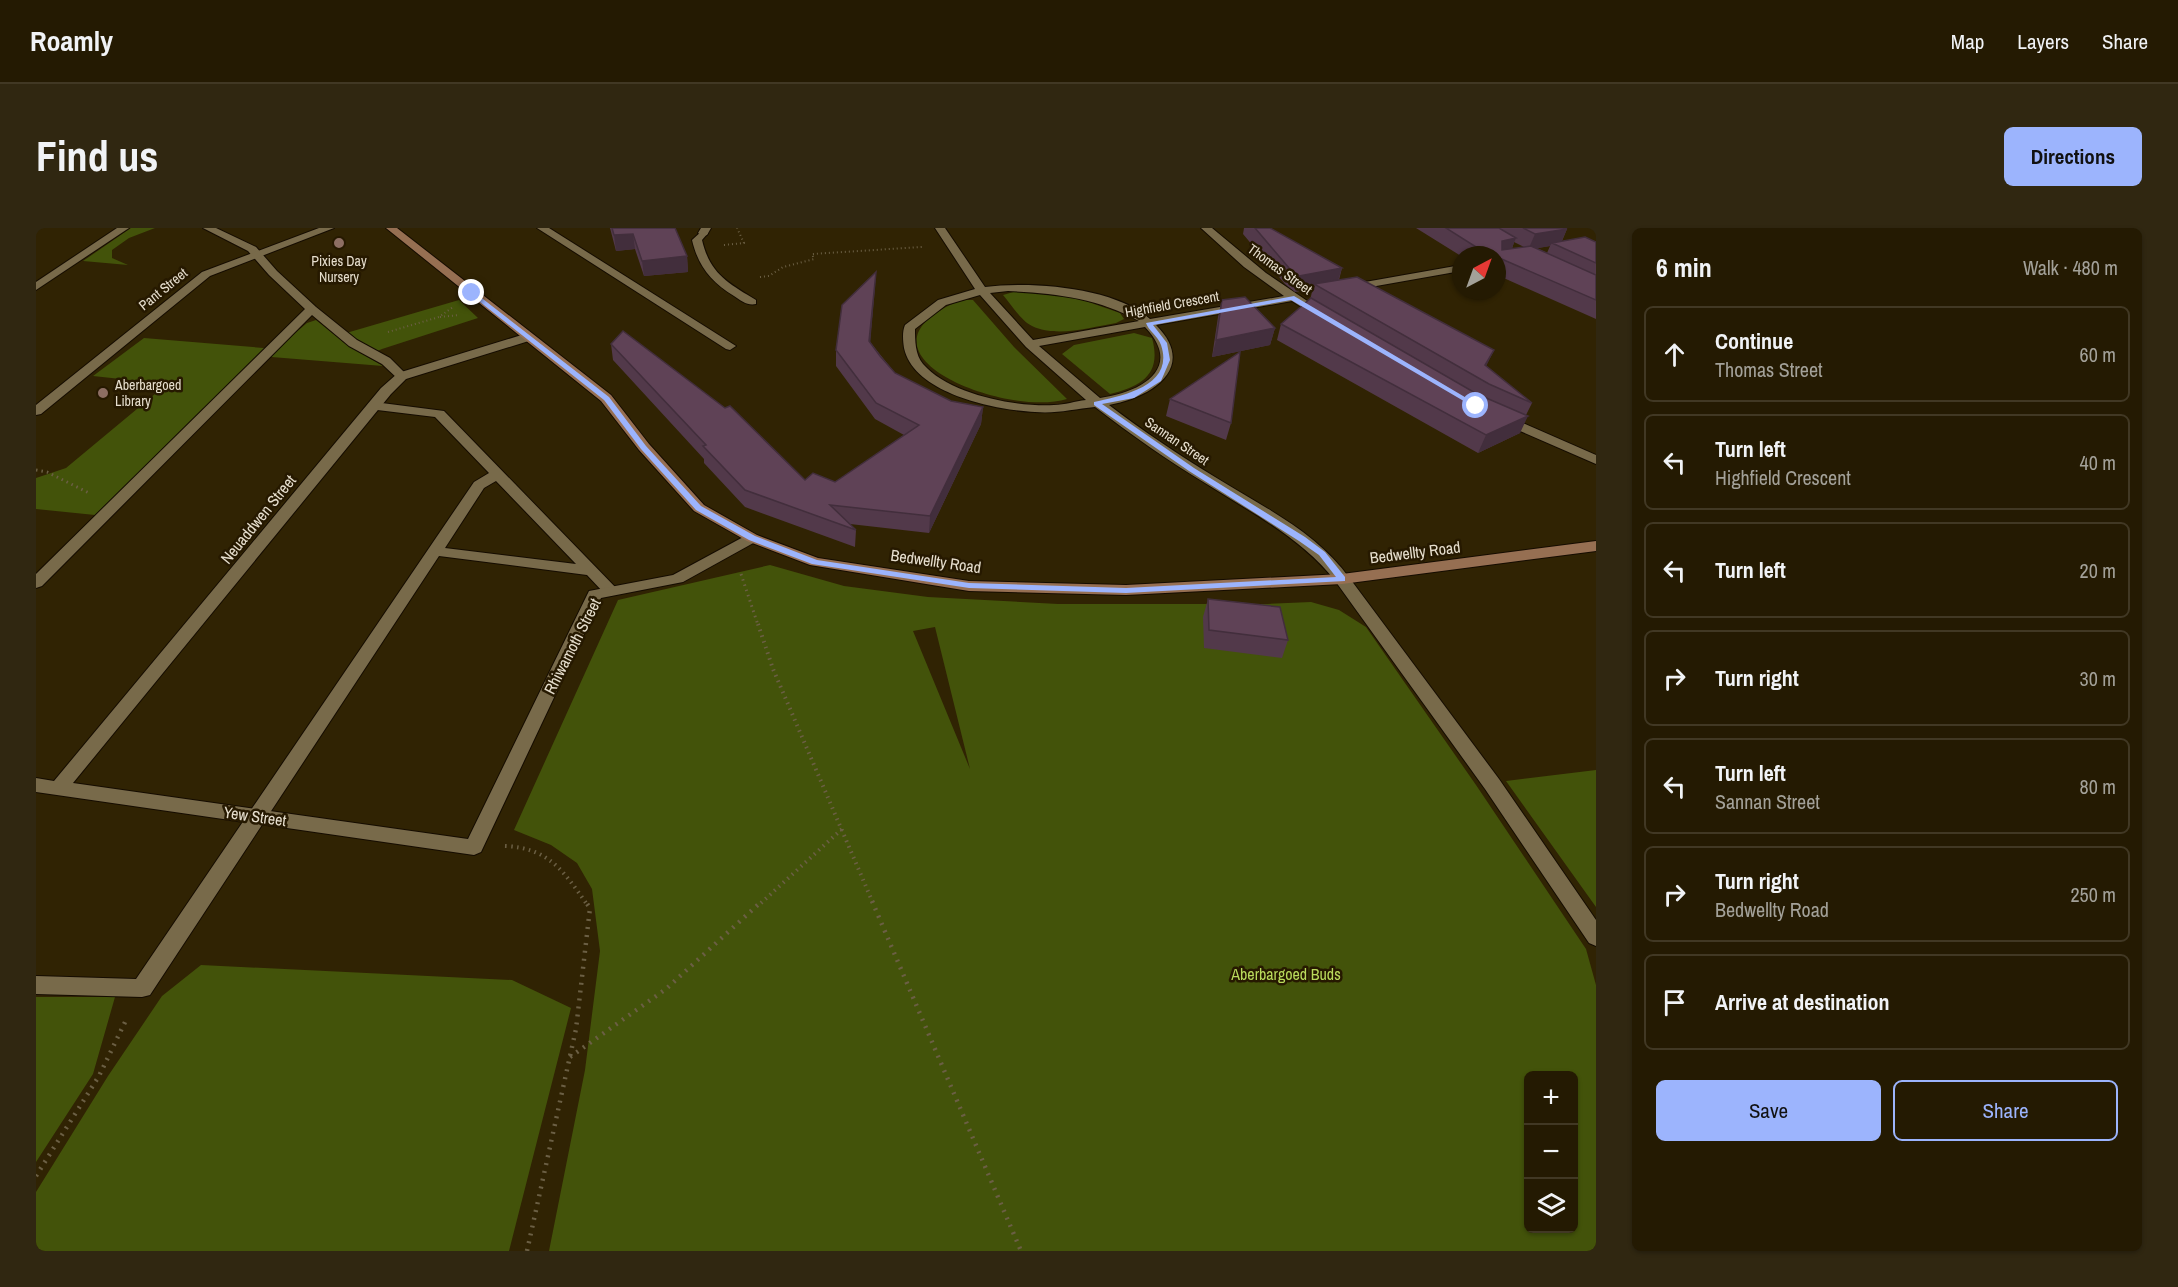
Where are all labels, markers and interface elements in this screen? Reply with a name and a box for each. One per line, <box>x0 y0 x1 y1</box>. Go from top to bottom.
text: Roamly <box>30 22 113 60</box>
text: Map <box>1951 27 1984 56</box>
text: Layers <box>2017 27 2069 56</box>
text: Share <box>2102 27 2148 56</box>
button: Directions <box>2004 127 2142 186</box>
text: Find us <box>36 128 158 184</box>
marker: Pixies Day Nursery <box>332 236 346 250</box>
street label: Thomas Street <box>1244 240 1316 298</box>
north arrow <box>1452 246 1506 300</box>
text: 6 min <box>1656 250 1712 285</box>
place label: Pixies Day Nursery <box>311 252 367 286</box>
text: Walk · 480 m <box>2023 254 2118 281</box>
street label: Pant Street <box>135 264 191 314</box>
route end <box>458 279 484 305</box>
street label: Highfield Crescent <box>1124 287 1220 321</box>
text: Continue <box>1715 326 1793 356</box>
icon: ahead <box>1658 338 1691 371</box>
text: 60 m <box>2080 341 2116 368</box>
text: Thomas Street <box>1715 356 1823 383</box>
place label: Aberbargoed Library <box>114 376 181 410</box>
marker: Aberbargoed Library <box>96 386 110 400</box>
route start <box>1462 392 1488 418</box>
street label: Sannan Street <box>1142 413 1212 469</box>
text: Turn left <box>1715 434 1786 464</box>
icon: left <box>1658 446 1691 479</box>
text: 40 m <box>2080 449 2116 476</box>
text: Highfield Crescent <box>1715 464 1851 491</box>
street label: Neuaddwen Street <box>215 470 301 568</box>
street label: Bedwellty Road <box>1368 536 1462 568</box>
street label: Bedwellty Road <box>889 544 983 578</box>
icon: left <box>1658 554 1691 587</box>
text: Turn left <box>1715 555 1786 585</box>
text: 20 m <box>2080 557 2116 584</box>
street label: Rhiwamoth Street <box>538 594 606 698</box>
icon: right <box>1658 662 1691 695</box>
text: Turn right <box>1715 663 1799 693</box>
text: 30 m <box>2080 665 2116 692</box>
text: Turn left <box>1715 758 1786 788</box>
icon: left <box>1658 770 1691 803</box>
text: 80 m <box>2080 773 2116 800</box>
text: Sannan Street <box>1715 788 1820 815</box>
street label: Yew Street <box>222 801 288 831</box>
text: Turn right <box>1715 866 1799 896</box>
icon: right <box>1658 878 1691 911</box>
text: 250 m <box>2070 881 2116 908</box>
text: Bedwellty Road <box>1715 896 1829 923</box>
park label: Aberbargoed Buds <box>1230 963 1341 985</box>
icon: arrive <box>1658 986 1691 1019</box>
text: Arrive at destination <box>1715 987 1889 1017</box>
map controls <box>1524 1071 1578 1233</box>
button: + <box>1524 1071 1578 1125</box>
button: Save <box>1656 1080 1881 1141</box>
button: Share <box>1893 1080 2118 1141</box>
button: − <box>1524 1125 1578 1179</box>
button: layers <box>1524 1179 1578 1233</box>

